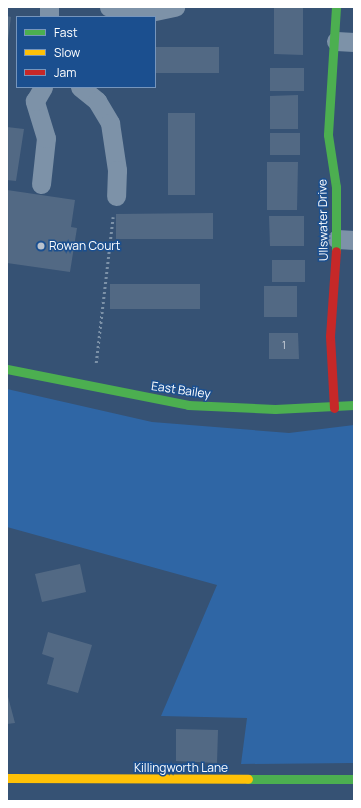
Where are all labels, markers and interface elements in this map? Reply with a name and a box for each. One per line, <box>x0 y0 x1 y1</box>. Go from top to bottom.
legend <box>16 16 156 88</box>
text: Fast <box>54 24 78 41</box>
text: Slow <box>54 44 80 61</box>
text: Jam <box>54 64 76 81</box>
street label: Ullswater Drive <box>315 179 331 261</box>
place label: Rowan Court <box>49 239 120 253</box>
marker: Rowan Court <box>36 241 46 251</box>
house number: 1 <box>282 340 286 352</box>
street label: East Bailey <box>150 379 212 401</box>
street label: Killingworth Lane <box>134 761 228 775</box>

